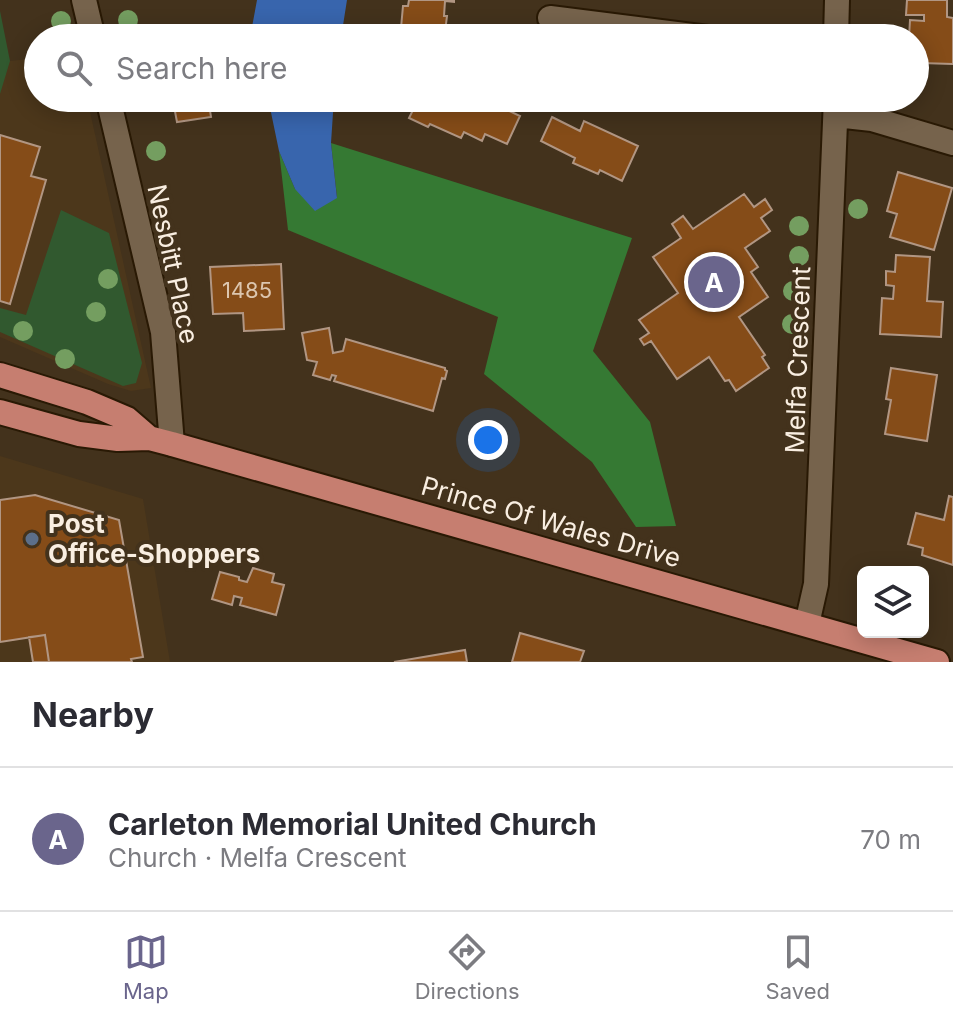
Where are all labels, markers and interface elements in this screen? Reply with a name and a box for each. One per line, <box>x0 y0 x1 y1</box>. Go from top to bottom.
search box <box>24 24 929 112</box>
icon: search <box>52 46 96 90</box>
text: Search here <box>116 50 288 86</box>
street label: Nesbitt Place <box>141 181 205 346</box>
pin: A <box>688 252 740 312</box>
street label: Melfa Crescent <box>779 266 816 454</box>
house number: 1485 <box>222 277 272 303</box>
your location <box>468 420 508 460</box>
street label: Prince Of Wales Drive <box>418 470 684 573</box>
place label: Post Office-Shoppers <box>48 508 260 569</box>
marker: Post Office-Shoppers <box>23 530 41 548</box>
map controls <box>857 566 929 638</box>
button: layers <box>857 566 929 638</box>
text: Nearby <box>32 694 154 735</box>
text: Carleton Memorial United Church <box>108 806 597 842</box>
text: A <box>48 824 68 855</box>
text: 70 m <box>860 824 921 855</box>
text: Church · Melfa Crescent <box>108 842 407 873</box>
tab: Map <box>123 930 169 1004</box>
tab: Directions <box>415 930 520 1004</box>
tab: Saved <box>766 930 830 1004</box>

